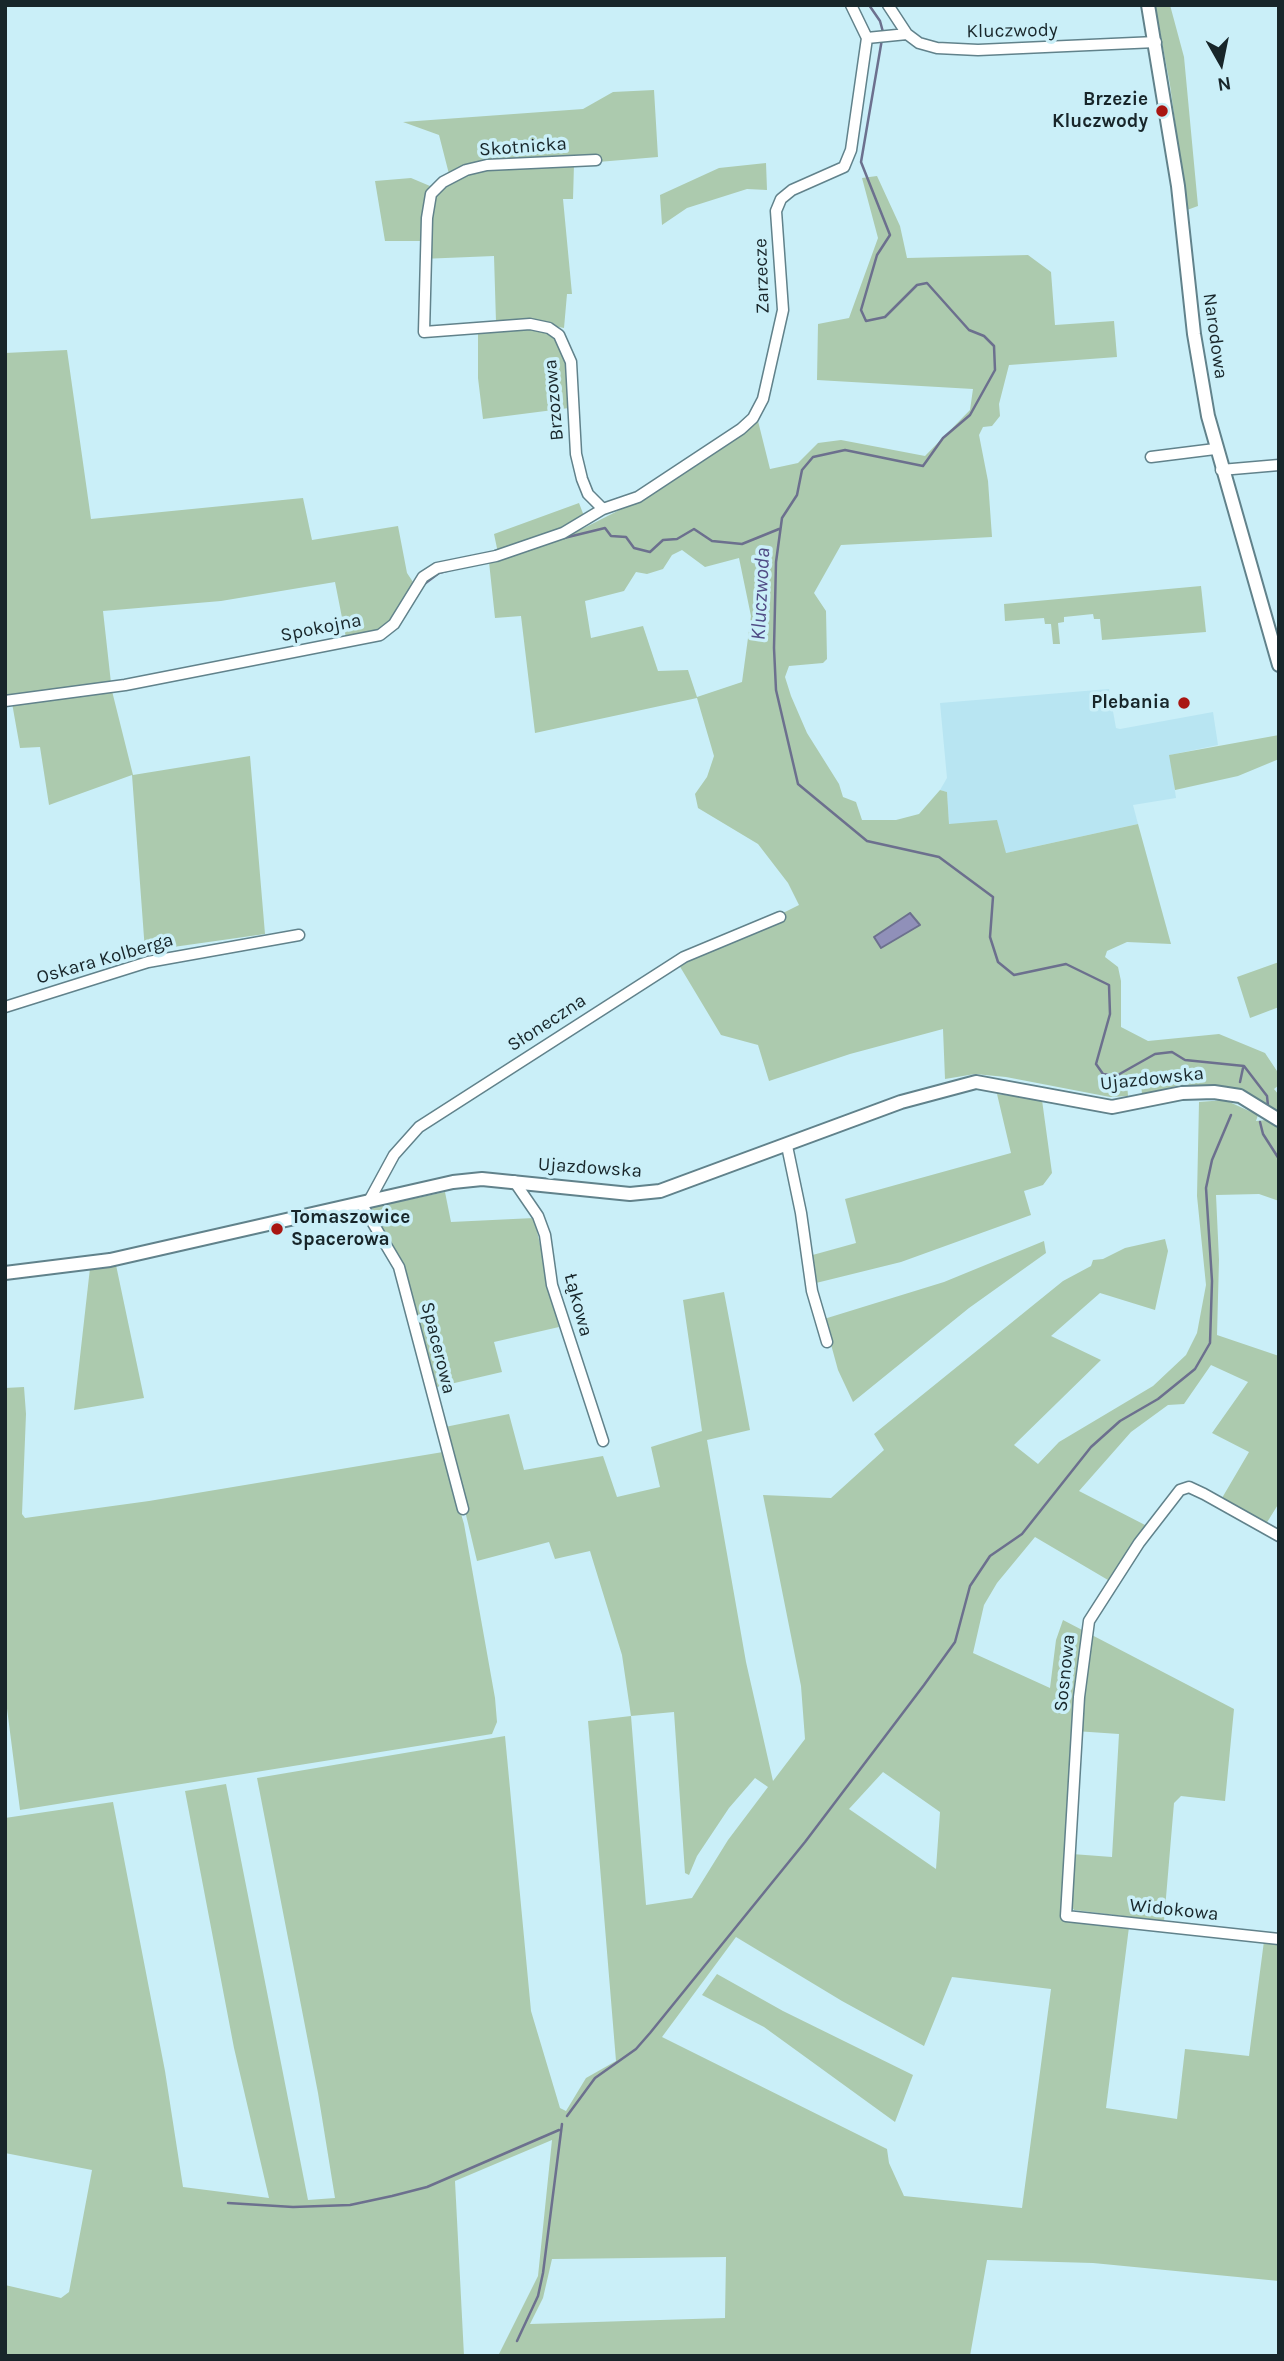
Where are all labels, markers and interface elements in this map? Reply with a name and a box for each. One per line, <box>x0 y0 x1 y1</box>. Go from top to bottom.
street label: Kluczwody <box>966 19 1058 43</box>
north arrow <box>1186 28 1256 98</box>
text: N <box>1216 72 1233 96</box>
place label: Brzezie Kluczwody <box>1052 89 1148 133</box>
marker: Brzezie Kluczwody <box>1154 103 1170 119</box>
street label: Skotnicka <box>478 133 568 161</box>
street label: Zarzecze <box>749 238 775 314</box>
street label: Narodowa <box>1198 292 1232 380</box>
street label: Brzozowa <box>539 358 569 442</box>
water label: Kluczwoda <box>746 547 776 641</box>
street label: Spokojna <box>279 609 363 647</box>
place label: Plebania <box>1091 692 1170 714</box>
marker: Plebania <box>1176 695 1192 711</box>
street label: Oskara Kolberga <box>34 929 176 989</box>
street label: Słoneczna <box>503 989 591 1057</box>
street label: Ujazdowska <box>1099 1062 1205 1096</box>
street label: Ujazdowska <box>537 1153 643 1183</box>
place label: Tomaszowice Spacerowa <box>291 1207 410 1251</box>
marker: Tomaszowice Spacerowa <box>269 1221 285 1237</box>
street label: Łąkowa <box>559 1271 597 1339</box>
street label: Spacerowa <box>416 1300 460 1396</box>
street label: Sosnowa <box>1050 1633 1080 1713</box>
street label: Widokowa <box>1128 1894 1220 1926</box>

